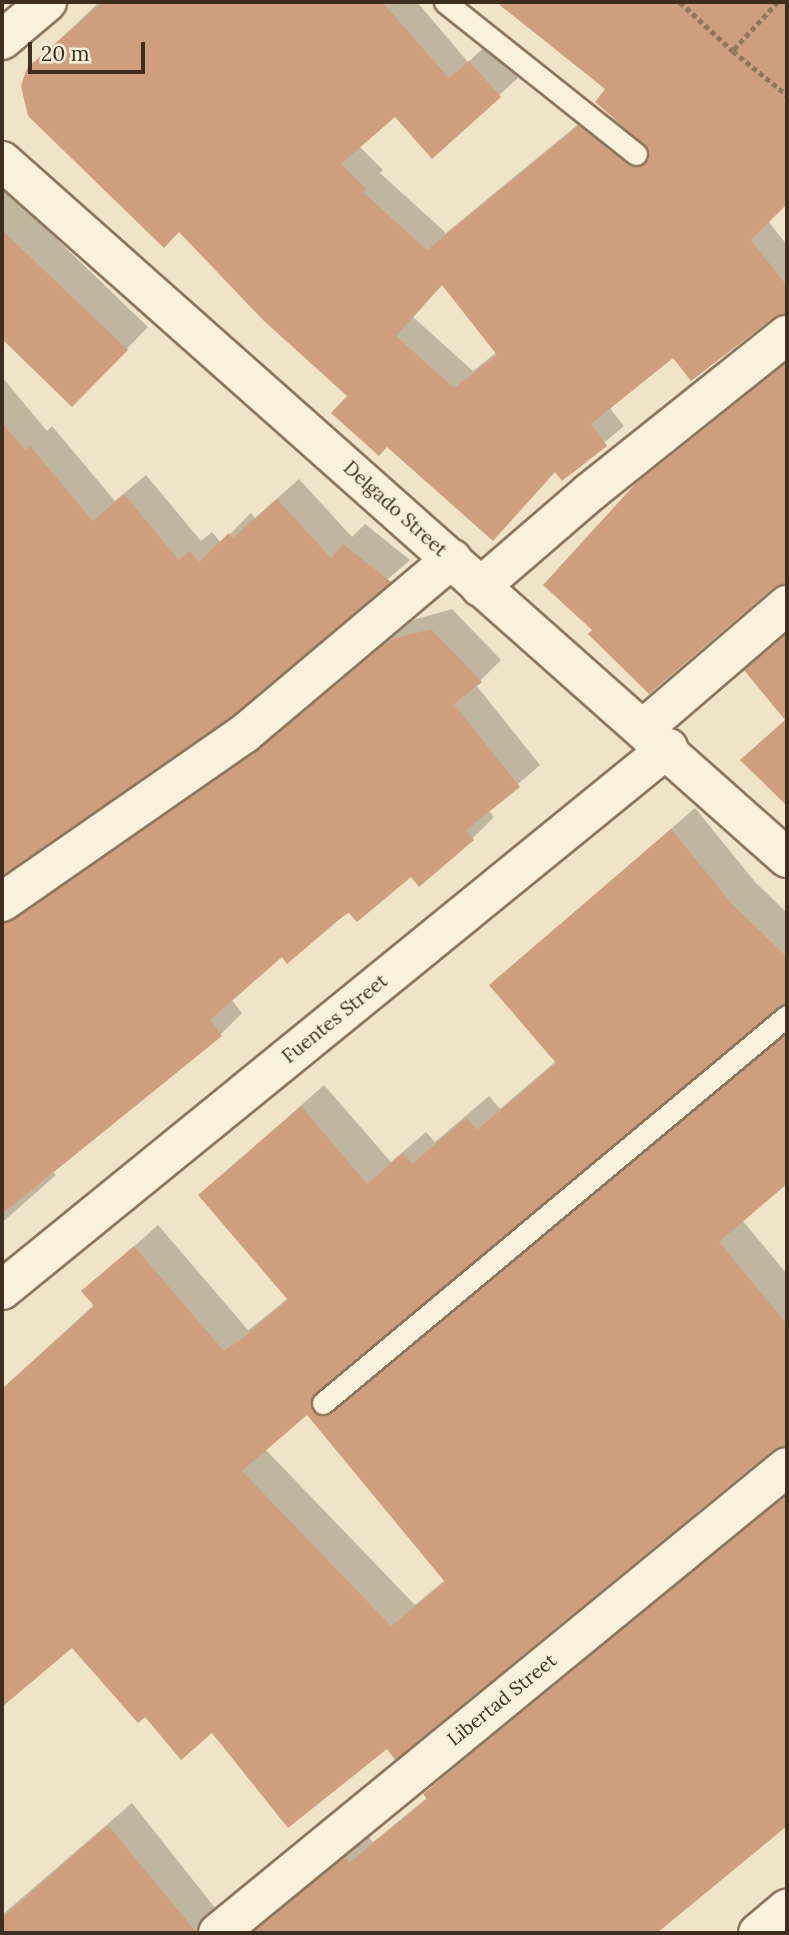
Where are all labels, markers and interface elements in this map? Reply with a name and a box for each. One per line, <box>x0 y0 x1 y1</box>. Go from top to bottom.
scale bar <box>32 28 149 72</box>
text: 20 m <box>41 40 90 67</box>
street label: Delgado Street <box>339 457 451 561</box>
street label: Fuentes Street <box>278 970 392 1068</box>
street label: Libertad Street <box>443 1649 561 1751</box>

